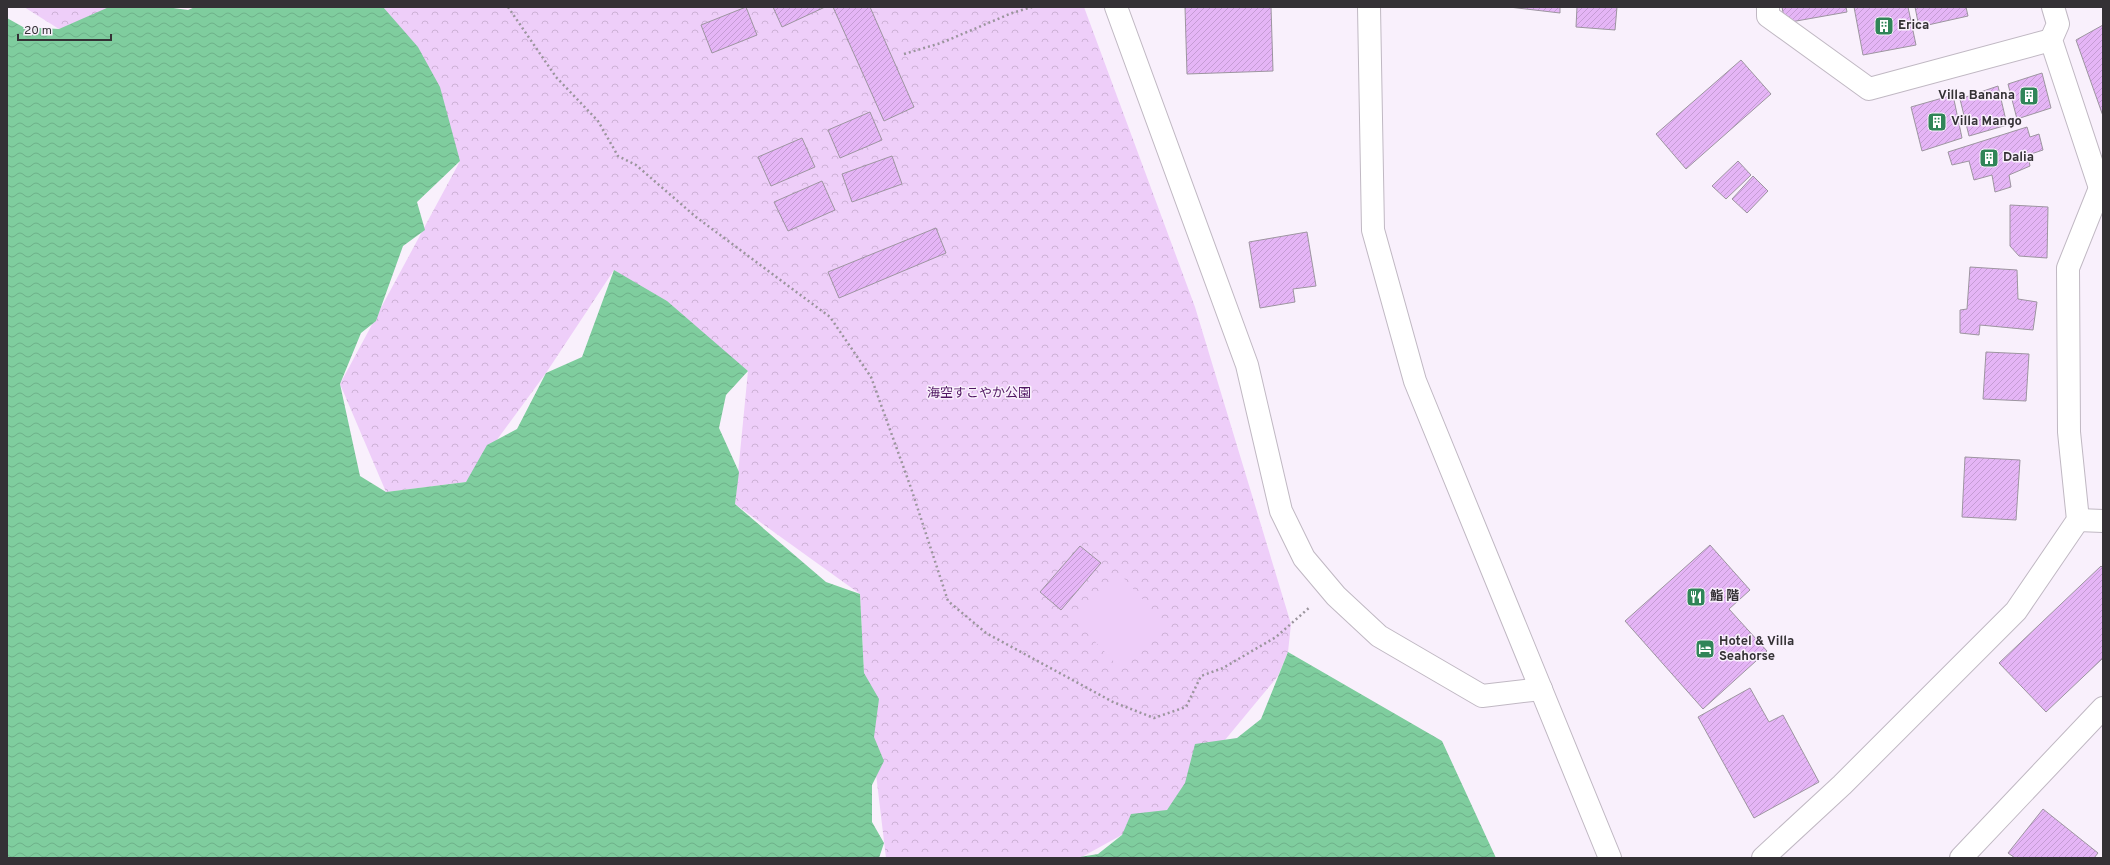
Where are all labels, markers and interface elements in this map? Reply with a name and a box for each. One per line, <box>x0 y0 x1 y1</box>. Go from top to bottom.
building icon: Erica <box>1873 15 1895 37</box>
scale bar <box>18 16 111 42</box>
place label: Erica <box>1898 18 1929 34</box>
text: 20 m <box>24 23 52 39</box>
building icon: Villa Banana <box>2018 85 2040 107</box>
place label: Villa Banana <box>1938 88 2015 104</box>
building icon: Villa Mango <box>1926 111 1948 133</box>
place label: Villa Mango <box>1951 114 2022 130</box>
building icon: Dalia <box>1978 147 2000 169</box>
place label: Dalia <box>2003 150 2034 166</box>
park label: 海空すこやか公園 <box>927 386 1031 402</box>
restaurant icon: 鮨 階 <box>1685 586 1707 608</box>
place label: 鮨 階 <box>1710 588 1739 605</box>
place label: Hotel & Villa Seahorse <box>1719 634 1794 665</box>
hotel icon: Hotel & Villa Seahorse <box>1694 638 1716 660</box>

